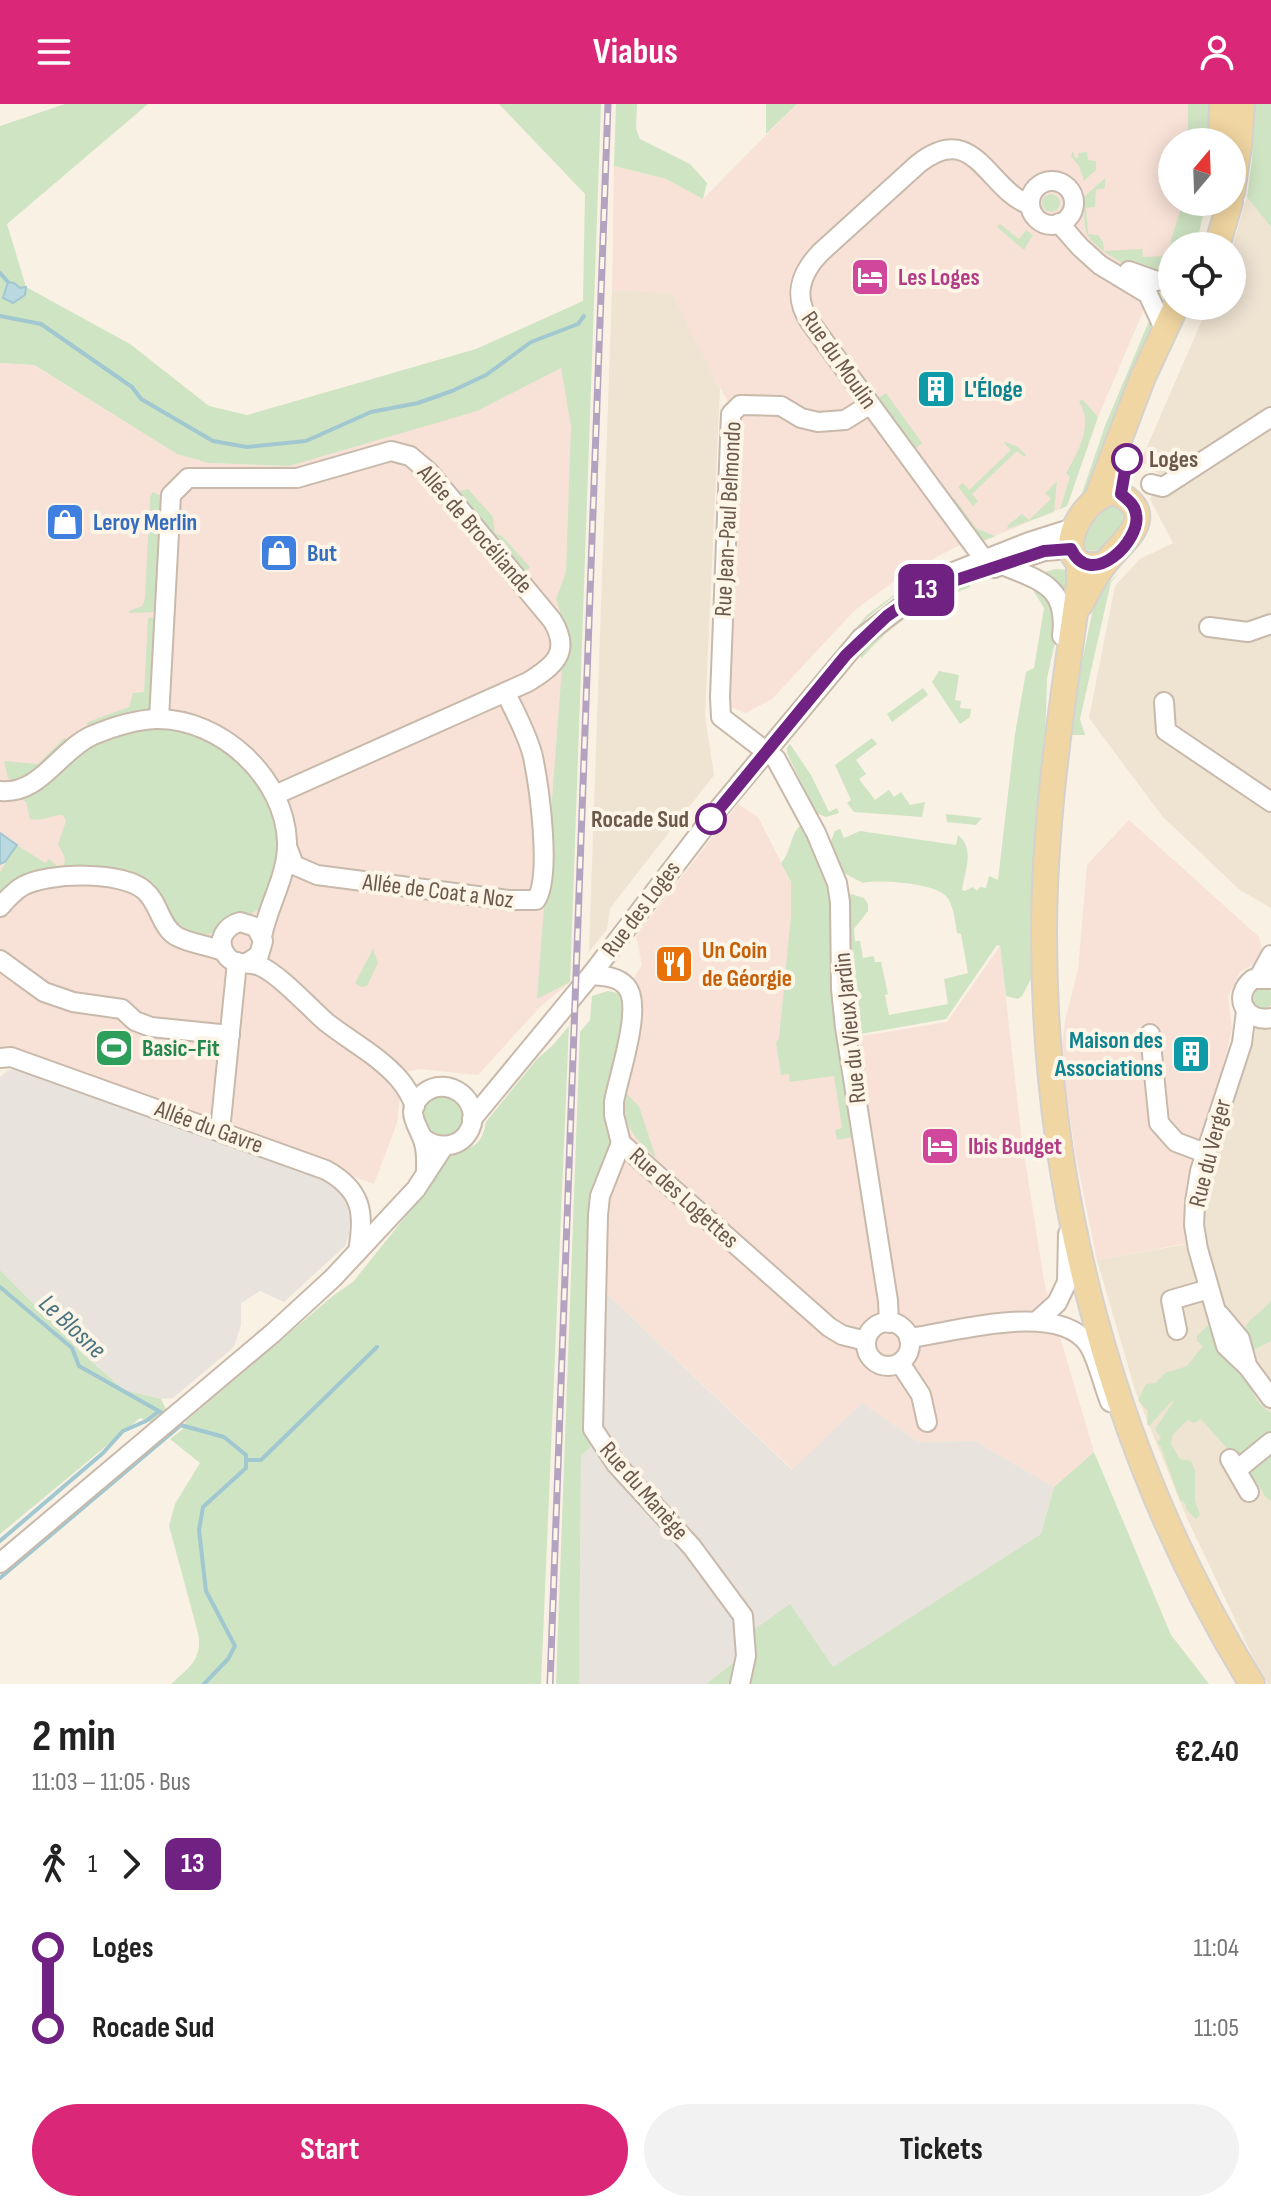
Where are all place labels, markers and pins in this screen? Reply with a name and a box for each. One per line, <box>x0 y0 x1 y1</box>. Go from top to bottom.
hotel icon: Les Loges <box>849 256 891 298</box>
place label: Les Loges <box>898 263 980 292</box>
building icon: L'Éloge <box>915 368 957 410</box>
place label: L'Éloge <box>964 375 1023 404</box>
marker: Loges <box>1112 444 1142 474</box>
place label: Loges <box>1149 445 1198 474</box>
shop icon: Leroy Merlin <box>44 501 86 543</box>
place label: Leroy Merlin <box>93 508 197 537</box>
shop icon: But <box>258 532 300 574</box>
place label: But <box>307 539 337 568</box>
marker: Rocade Sud <box>696 804 726 834</box>
place label: Rocade Sud <box>591 805 689 834</box>
place label: Un Coin de Géorgie <box>702 936 792 993</box>
restaurant icon: Un Coin de Géorgie <box>653 943 695 985</box>
place label: Maison des Associations <box>1054 1026 1163 1083</box>
sports icon: Basic-Fit <box>93 1027 135 1069</box>
building icon: Maison des Associations <box>1170 1033 1212 1075</box>
place label: Basic-Fit <box>142 1034 220 1063</box>
hotel icon: Ibis Budget <box>919 1125 961 1167</box>
place label: Ibis Budget <box>968 1132 1062 1161</box>

